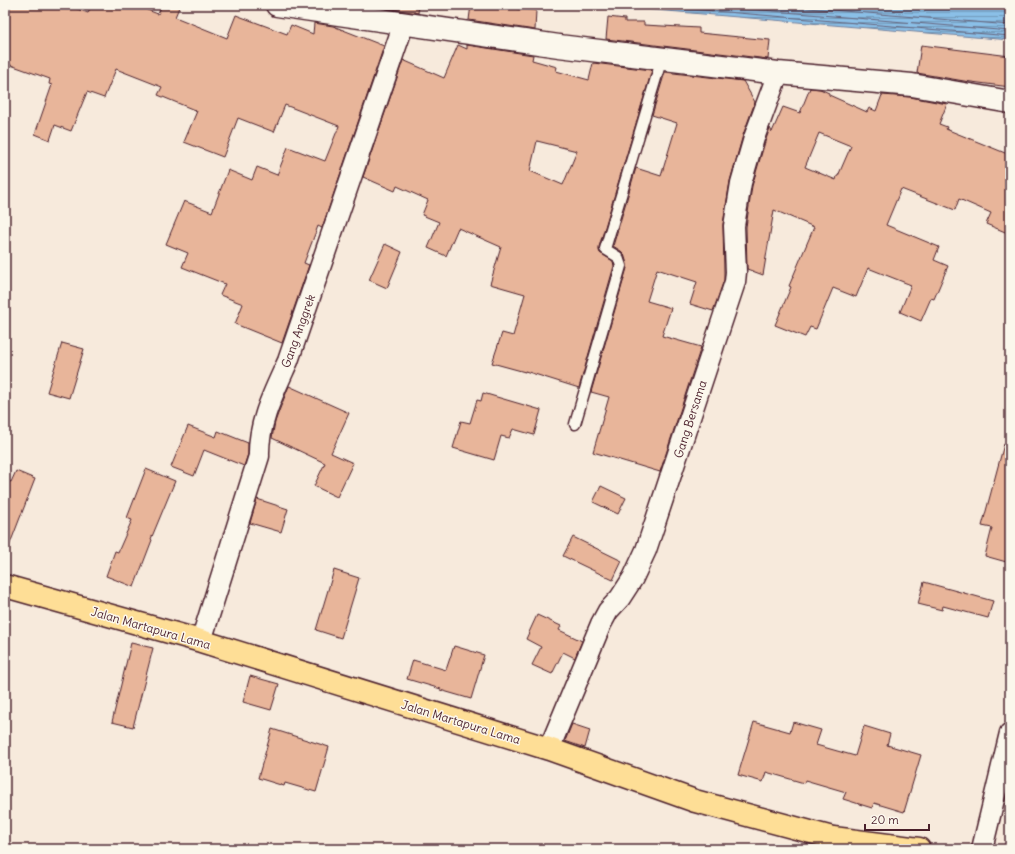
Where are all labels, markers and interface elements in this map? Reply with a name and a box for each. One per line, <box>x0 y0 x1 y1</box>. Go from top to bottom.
street label: Gang Anggrek <box>278 292 318 370</box>
street label: Gang Bersama <box>670 378 710 460</box>
street label: Jalan Martapura Lama <box>90 604 213 652</box>
street label: Jalan Martapura Lama <box>400 697 522 747</box>
scale bar <box>865 806 929 832</box>
text: 20 m <box>871 812 899 827</box>

